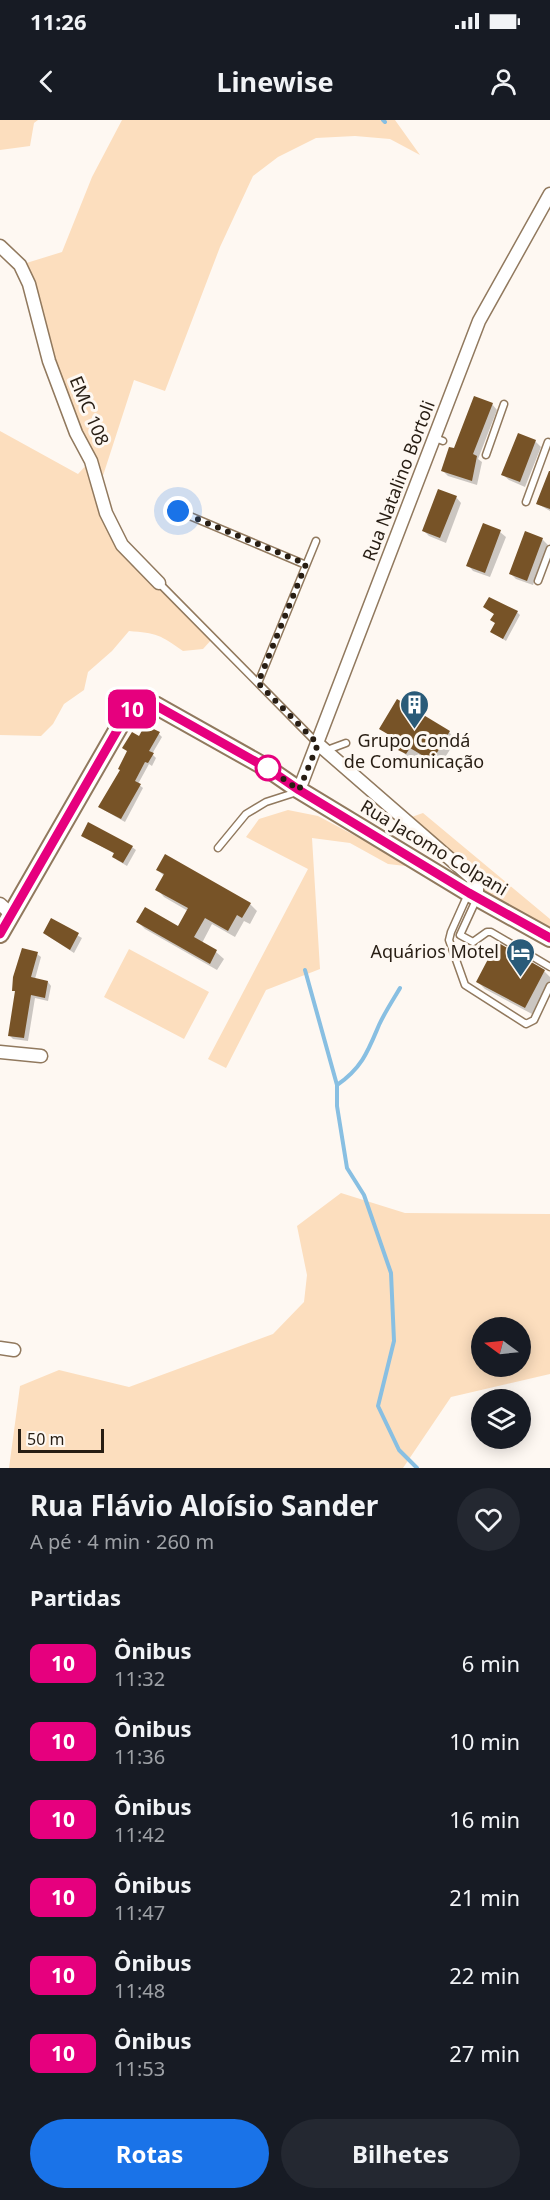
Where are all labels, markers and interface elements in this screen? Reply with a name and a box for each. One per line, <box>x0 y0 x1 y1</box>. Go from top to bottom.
text: 11:26 <box>30 6 87 36</box>
text: Linewise <box>216 63 334 100</box>
icon: back <box>30 65 63 98</box>
icon: person <box>487 65 520 98</box>
street label: EMC 108 <box>65 372 115 449</box>
street label: Rua Natalino Bortoli <box>356 397 440 564</box>
your location <box>163 496 193 526</box>
building icon: Grupo Condá de Comunicação <box>398 688 430 730</box>
line badge: 10 <box>105 690 159 728</box>
text: 10 <box>120 695 144 723</box>
place label: Grupo Condá de Comunicação <box>344 728 484 773</box>
unlabelled marker <box>255 755 281 781</box>
street label: Rua Jacomo Colpani <box>356 794 513 901</box>
hotel icon: Aquários Motel <box>504 936 536 978</box>
place label: Aquários Motel <box>370 939 499 963</box>
north arrow <box>471 1317 531 1377</box>
map controls <box>471 1317 531 1449</box>
button: layers <box>471 1389 531 1449</box>
scale bar <box>18 1426 104 1454</box>
text: 50 m <box>27 1428 64 1450</box>
text: Rua Flávio Aloísio Sander <box>30 1486 378 1524</box>
button: heart <box>457 1488 520 1551</box>
text: A pé · 4 min · 260 m <box>30 1528 214 1555</box>
text: Partidas <box>30 1582 121 1612</box>
text: Ônibus <box>114 1635 192 1665</box>
text: 6 min <box>462 1648 520 1678</box>
text: 10 <box>51 1649 75 1677</box>
text: 11:32 <box>114 1665 165 1692</box>
text: Ônibus <box>114 1713 192 1743</box>
text: 10 min <box>449 1726 520 1756</box>
text: 10 <box>51 1727 75 1755</box>
text: 11:36 <box>114 1743 165 1770</box>
text: Ônibus <box>114 1791 192 1821</box>
text: 16 min <box>449 1804 520 1834</box>
text: 10 <box>51 1805 75 1833</box>
text: 11:42 <box>114 1821 165 1848</box>
text: Ônibus <box>114 1869 192 1899</box>
text: 21 min <box>449 1882 520 1912</box>
text: 10 <box>51 1883 75 1911</box>
text: 11:47 <box>114 1899 165 1926</box>
text: Ônibus <box>114 1947 192 1977</box>
text: 22 min <box>449 1960 520 1990</box>
text: 10 <box>51 1961 75 1989</box>
text: 11:48 <box>114 1977 165 2004</box>
text: Ônibus <box>114 2025 192 2055</box>
text: 27 min <box>449 2038 520 2068</box>
text: 10 <box>51 2039 75 2067</box>
text: 11:53 <box>114 2055 165 2082</box>
button: Rotas <box>30 2119 269 2188</box>
button: Bilhetes <box>281 2119 520 2188</box>

